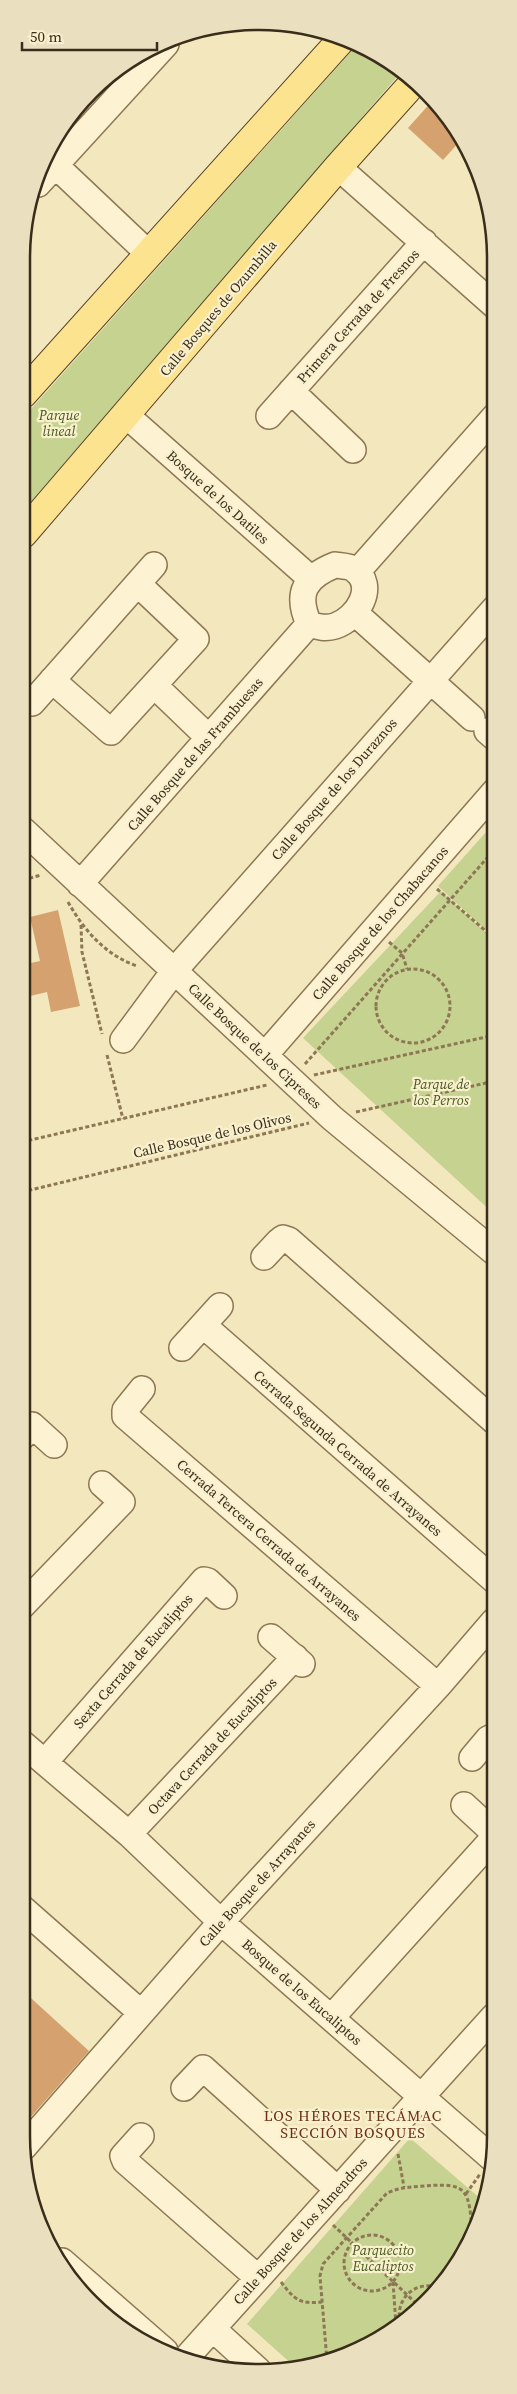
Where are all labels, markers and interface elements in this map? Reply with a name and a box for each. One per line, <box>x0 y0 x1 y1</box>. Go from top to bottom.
scale bar <box>22 20 158 52</box>
text: 50 m <box>30 26 62 47</box>
street label: Calle Bosques de Ozumbilla <box>155 235 282 381</box>
street label: Primera Cerrada de Fresnos <box>292 244 424 388</box>
park label: Parque lineal <box>38 405 79 441</box>
street label: Bosque de los Datiles <box>162 446 274 548</box>
street label: Calle Bosque de las Frambuesas <box>123 673 267 835</box>
street label: Calle Bosque de los Duraznos <box>267 714 401 864</box>
street label: Calle Bosque de los Chabacanos <box>307 841 453 1005</box>
street label: Calle Bosque de los Cipreses <box>184 979 326 1113</box>
park label: Parque de los Perros <box>412 1074 470 1110</box>
street label: Calle Bosque de los Olivos <box>131 1107 293 1163</box>
street label: Cerrada Segunda Cerrada de Arrayanes <box>249 1365 447 1541</box>
street label: Cerrada Tercera Cerrada de Arrayanes <box>173 1454 365 1626</box>
street label: Sexta Cerrada de Eucaliptos <box>69 1589 197 1733</box>
street label: Octava Cerrada de Eucaliptos <box>143 1673 281 1819</box>
street label: Calle Bosque de Arrayanes <box>194 1815 320 1951</box>
street label: Bosque de los Eucaliptos <box>238 1934 366 2050</box>
district label: LOS HÉROES TECÁMAC SECCIÓN BOSQUES <box>264 2105 442 2143</box>
street label: Calle Bosque de los Almendros <box>228 2153 372 2309</box>
park label: Parquecito Eucaliptos <box>351 2240 414 2276</box>

